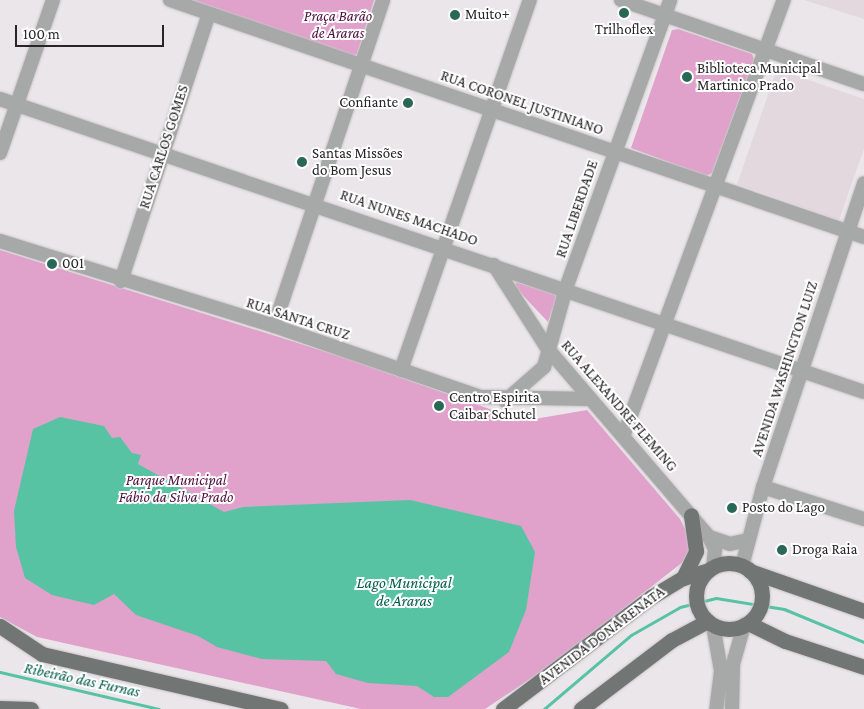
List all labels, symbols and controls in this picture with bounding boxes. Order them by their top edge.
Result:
place label: Muito+ [465,6,510,24]
park label: Praça Barão de Araras [304,7,372,42]
marker: Trilhoflex [618,7,630,19]
marker: Muito+ [449,9,461,21]
scale bar [18,15,166,47]
place label: Trilhoflex [595,21,653,39]
text: 100 m [23,26,60,42]
place label: Biblioteca Municipal Martinico Prado [697,59,821,94]
street label: RUA CORONEL JUSTINIANO [438,67,606,139]
marker: Biblioteca Municipal Martinico Prado [681,71,693,83]
street label: RUA CARLOS GOMES [136,83,192,211]
place label: Confiante [339,94,398,112]
marker: Confiante [402,97,414,109]
place label: Santas Missões do Bom Jesus [312,144,403,179]
marker: Santas Missões do Bom Jesus [296,156,308,168]
street label: RUA LIBERDADE [552,158,602,260]
street label: RUA NUNES MACHADO [338,186,480,250]
place label: 001 [62,255,84,273]
marker: 001 [46,258,58,270]
street label: AVENIDA WASHINGTON LUIZ [748,279,822,459]
street label: RUA SANTA CRUZ [244,294,352,344]
street label: RUA ALEXANDRE FLEMING [557,337,681,475]
place label: Centro Espirita Caibar Schutel [449,388,540,423]
marker: Centro Espirita Caibar Schutel [433,400,445,412]
park label: Parque Municipal Fábio da Silva Prado [119,471,233,506]
place label: Posto do Lago [742,499,825,517]
marker: Posto do Lago [726,502,738,514]
place label: Droga Raia [792,541,857,559]
marker: Droga Raia [776,544,788,556]
water label: Lago Municipal de Araras [356,573,452,611]
street label: AVENIDA DONA RENATA [536,583,668,689]
water label: Ribeirão das Furnas [22,658,142,702]

